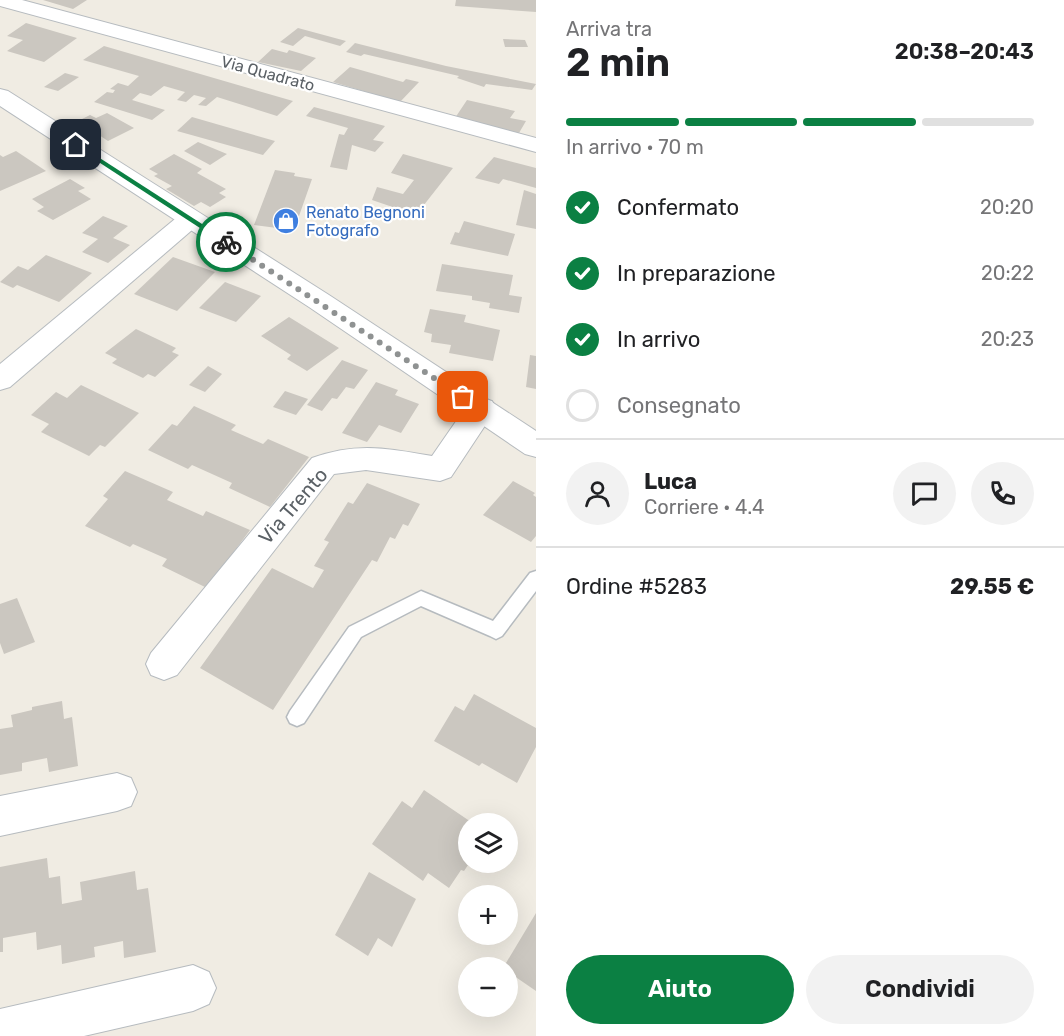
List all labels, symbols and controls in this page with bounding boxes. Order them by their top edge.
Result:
text: Arriva tra [566,17,652,41]
text: 20:38–20:43 [895,38,1034,65]
text: 2 min [566,40,670,86]
street label: Via Quadrato [219,52,317,95]
pin [50,119,101,170]
icon: home [59,128,92,161]
text: In arrivo · 70 m [566,135,704,159]
icon: check [566,191,599,224]
text: Confermato [617,194,739,221]
text: 20:20 [980,195,1034,219]
place label: Renato Begnoni Fotografo [306,203,425,240]
shop icon: Renato Begnoni Fotografo [271,206,301,236]
courier [196,212,256,272]
icon: bike [210,226,243,259]
icon: check [566,257,599,290]
text: In preparazione [617,260,776,287]
text: 20:22 [981,261,1034,285]
icon: check [566,323,599,356]
text: In arrivo [617,326,700,353]
text: 20:23 [981,327,1034,351]
pin [437,371,488,422]
icon: bag [446,380,479,413]
text: Consegnato [617,392,741,419]
button: person [566,462,629,525]
button: chat [893,462,956,525]
button: phone [971,462,1034,525]
street label: Via Trento [253,463,333,549]
text: Luca [644,468,697,495]
text: Corriere · 4.4 [644,495,764,519]
text: Ordine #5283 [566,573,707,600]
text: 29.55 € [950,573,1034,600]
map controls [458,813,518,1017]
button: layers [458,813,518,873]
button: + [458,885,518,945]
button: Aiuto [566,955,794,1024]
button: Condividi [806,955,1034,1024]
button: − [458,957,518,1017]

